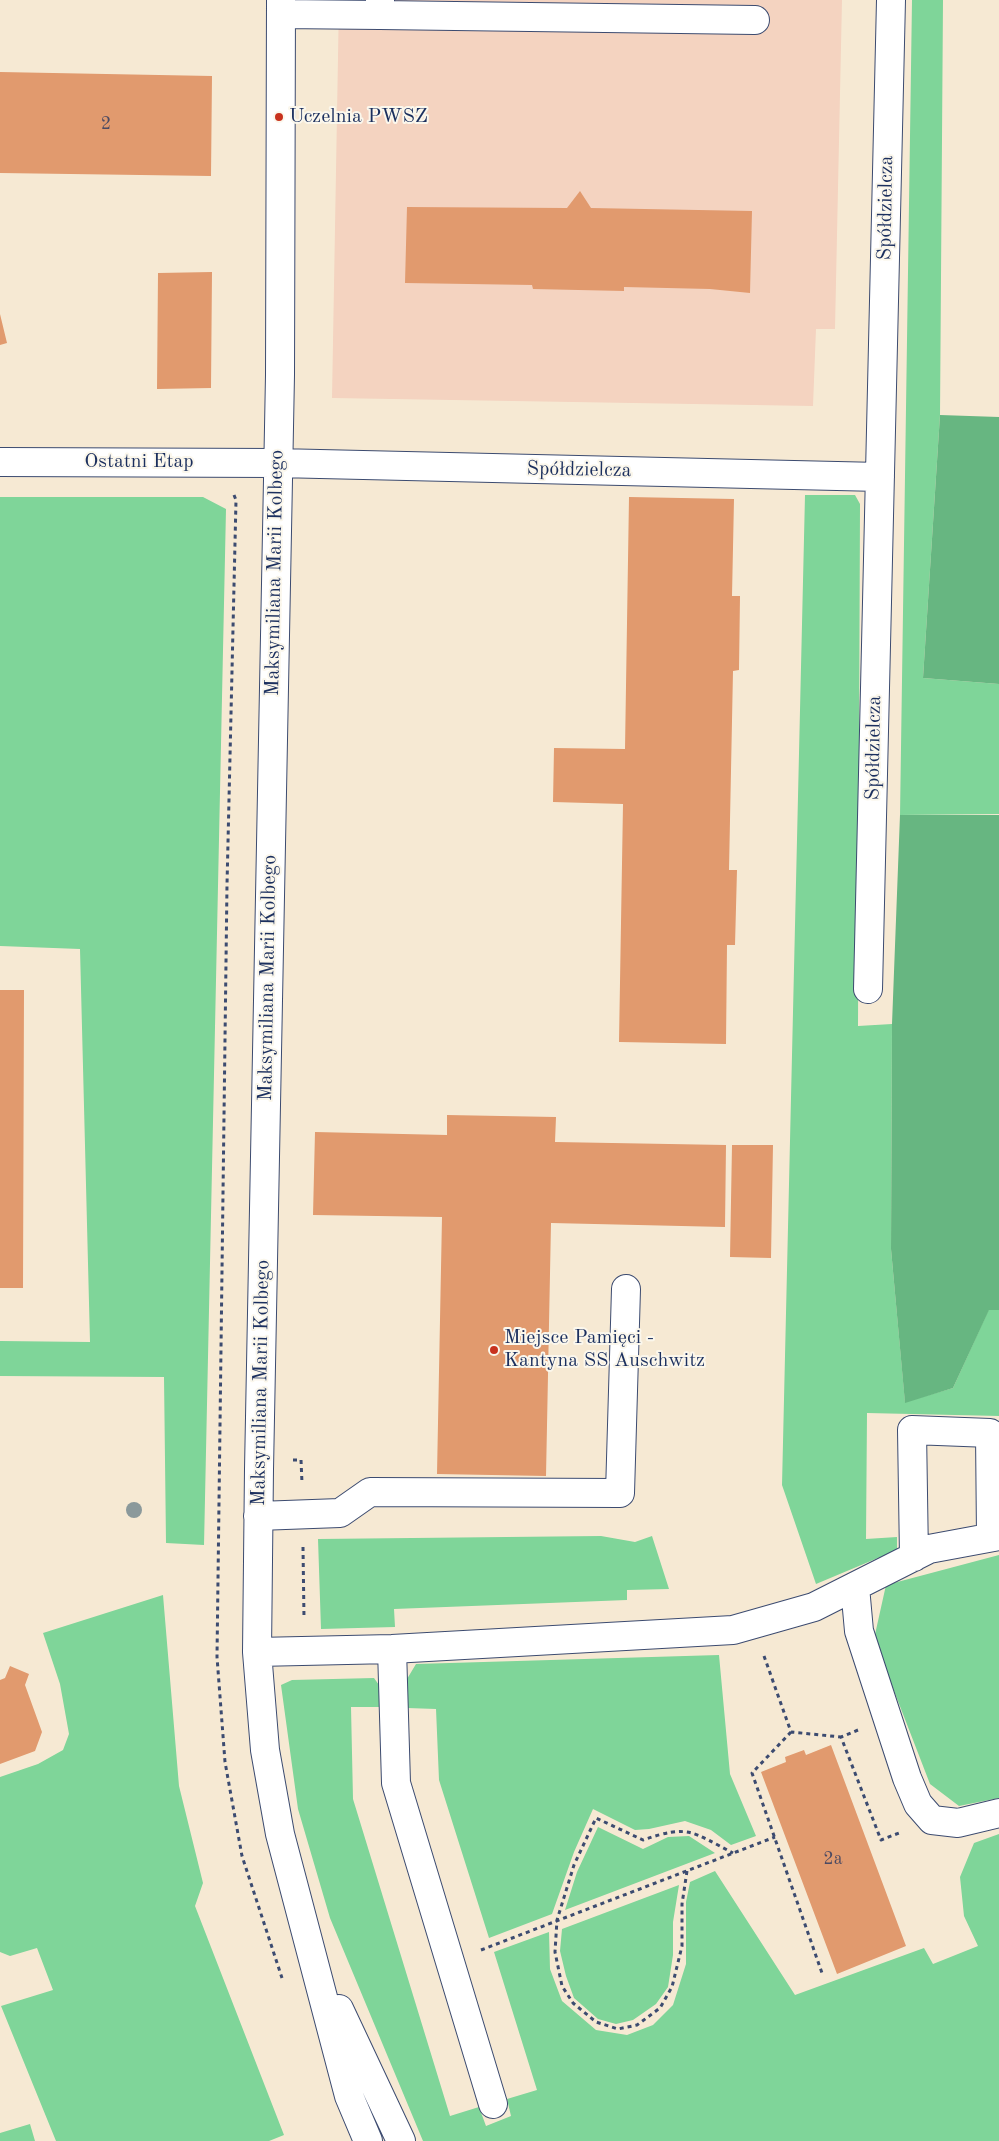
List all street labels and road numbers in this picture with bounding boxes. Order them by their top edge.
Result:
street label: Spółdzielcza [873,155,899,261]
street label: Ostatni Etap [84,450,194,474]
street label: Maksymiliana Marii Kolbego [261,450,289,696]
street label: Spółdzielcza [526,457,632,483]
street label: Spółdzielcza [861,695,887,801]
street label: Maksymiliana Marii Kolbego [254,855,282,1101]
street label: Maksymiliana Marii Kolbego [247,1260,275,1506]

